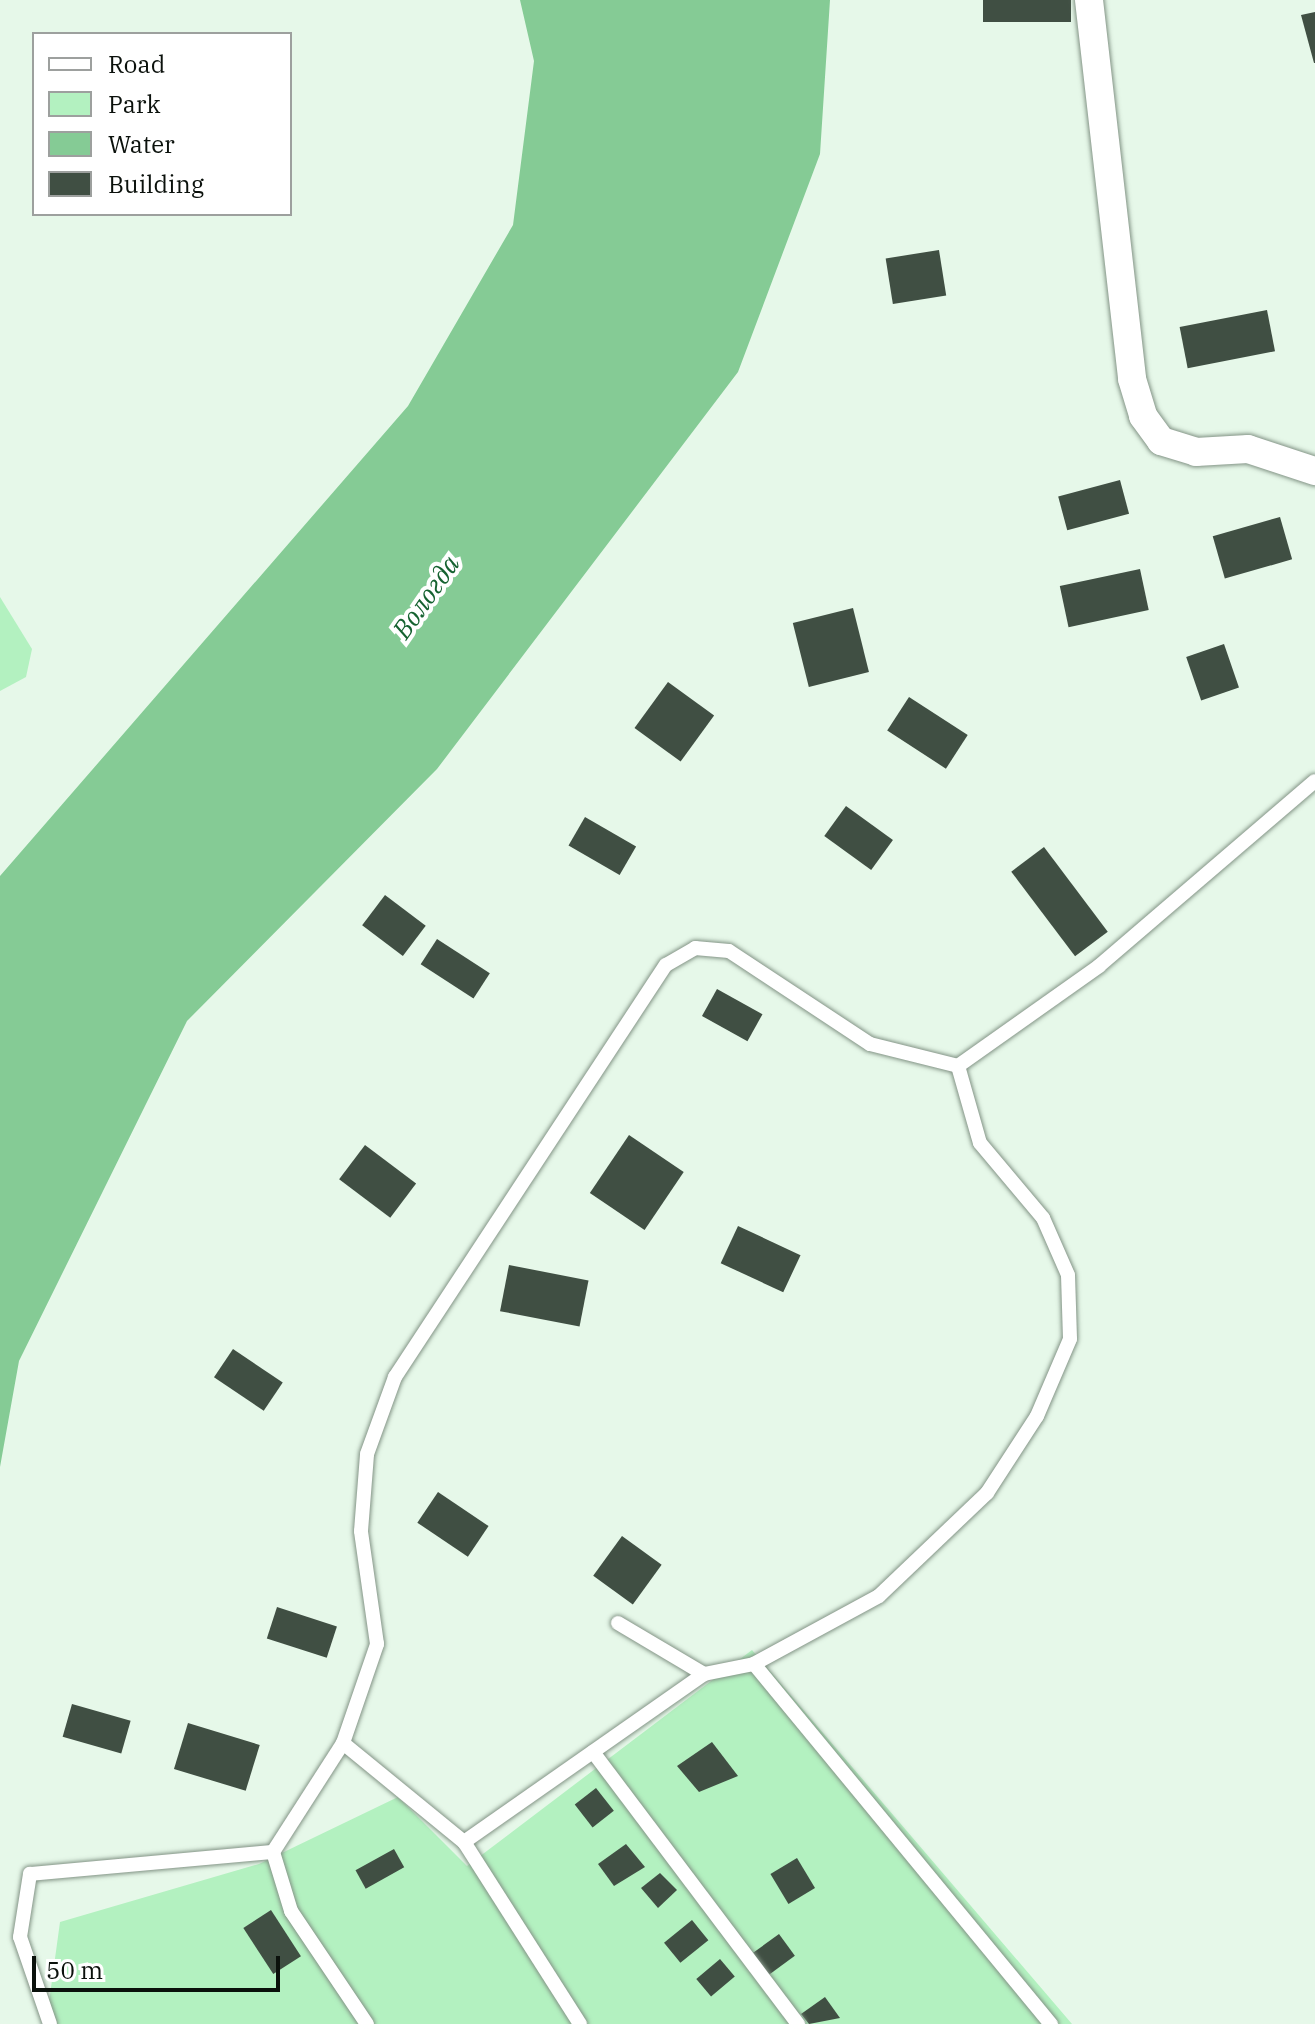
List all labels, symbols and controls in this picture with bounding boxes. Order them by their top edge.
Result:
legend [32,32,292,216]
text: Road [108,48,165,80]
text: Park [108,88,160,120]
text: Water [108,128,175,160]
text: Building [108,168,204,200]
water label: Вологда [386,549,466,645]
scale bar [36,1940,284,1990]
text: 50 m [46,1954,103,1986]

